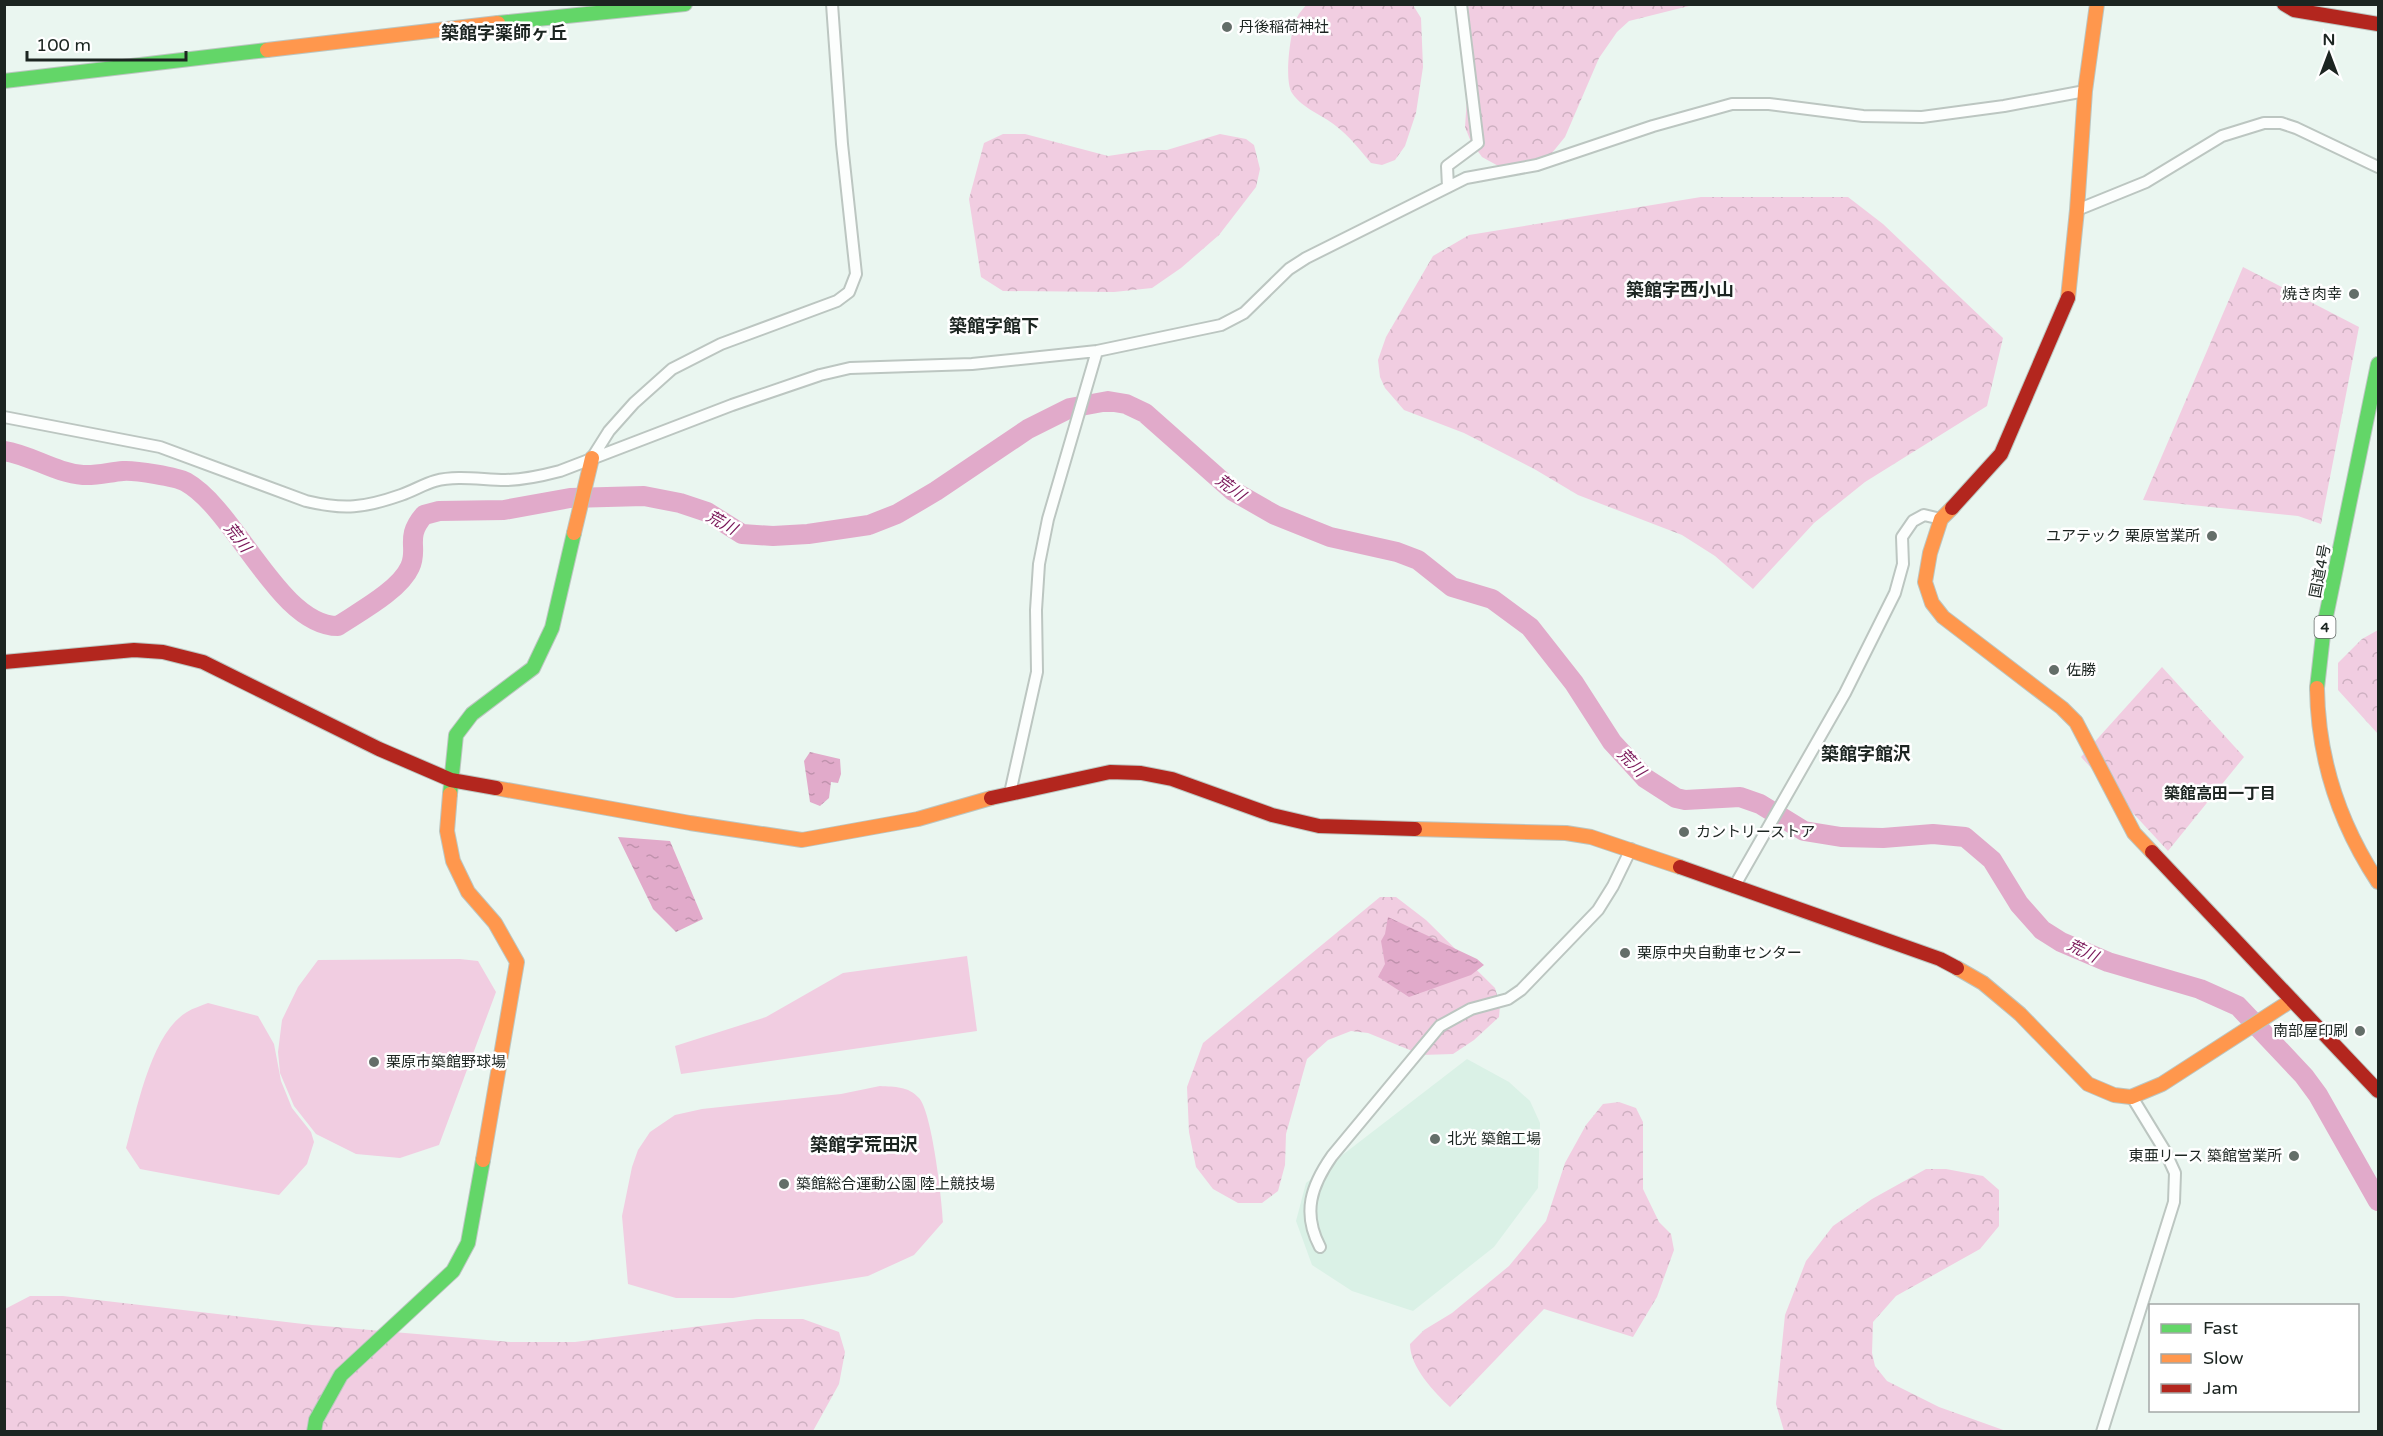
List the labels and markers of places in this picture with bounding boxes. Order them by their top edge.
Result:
place label: 丹後稲荷神社 [1239,18,1329,36]
marker: 丹後稲荷神社 [1220,20,1234,34]
place label: 焼き肉幸 [2282,285,2342,303]
marker: 焼き肉幸 [2347,287,2361,301]
place label: ユアテック 栗原営業所 [2046,527,2200,545]
marker: ユアテック 栗原営業所 [2205,529,2219,543]
place label: 佐勝 [2066,661,2096,679]
marker: 佐勝 [2047,663,2061,677]
place label: カントリーストア [1696,823,1815,841]
marker: カントリーストア [1677,825,1691,839]
place label: 栗原中央自動車センター [1637,944,1802,962]
marker: 栗原中央自動車センター [1618,946,1632,960]
place label: 南部屋印刷 [2273,1022,2348,1040]
marker: 南部屋印刷 [2353,1024,2367,1038]
place label: 栗原市築館野球場 [386,1053,506,1071]
marker: 栗原市築館野球場 [367,1055,381,1069]
place label: 北光 築館工場 [1447,1130,1541,1148]
marker: 北光 築館工場 [1428,1132,1442,1146]
place label: 東亜リース 築館営業所 [2129,1147,2282,1165]
marker: 東亜リース 築館営業所 [2287,1149,2301,1163]
place label: 築館総合運動公園 陸上競技場 [796,1175,995,1193]
marker: 築館総合運動公園 陸上競技場 [777,1177,791,1191]

